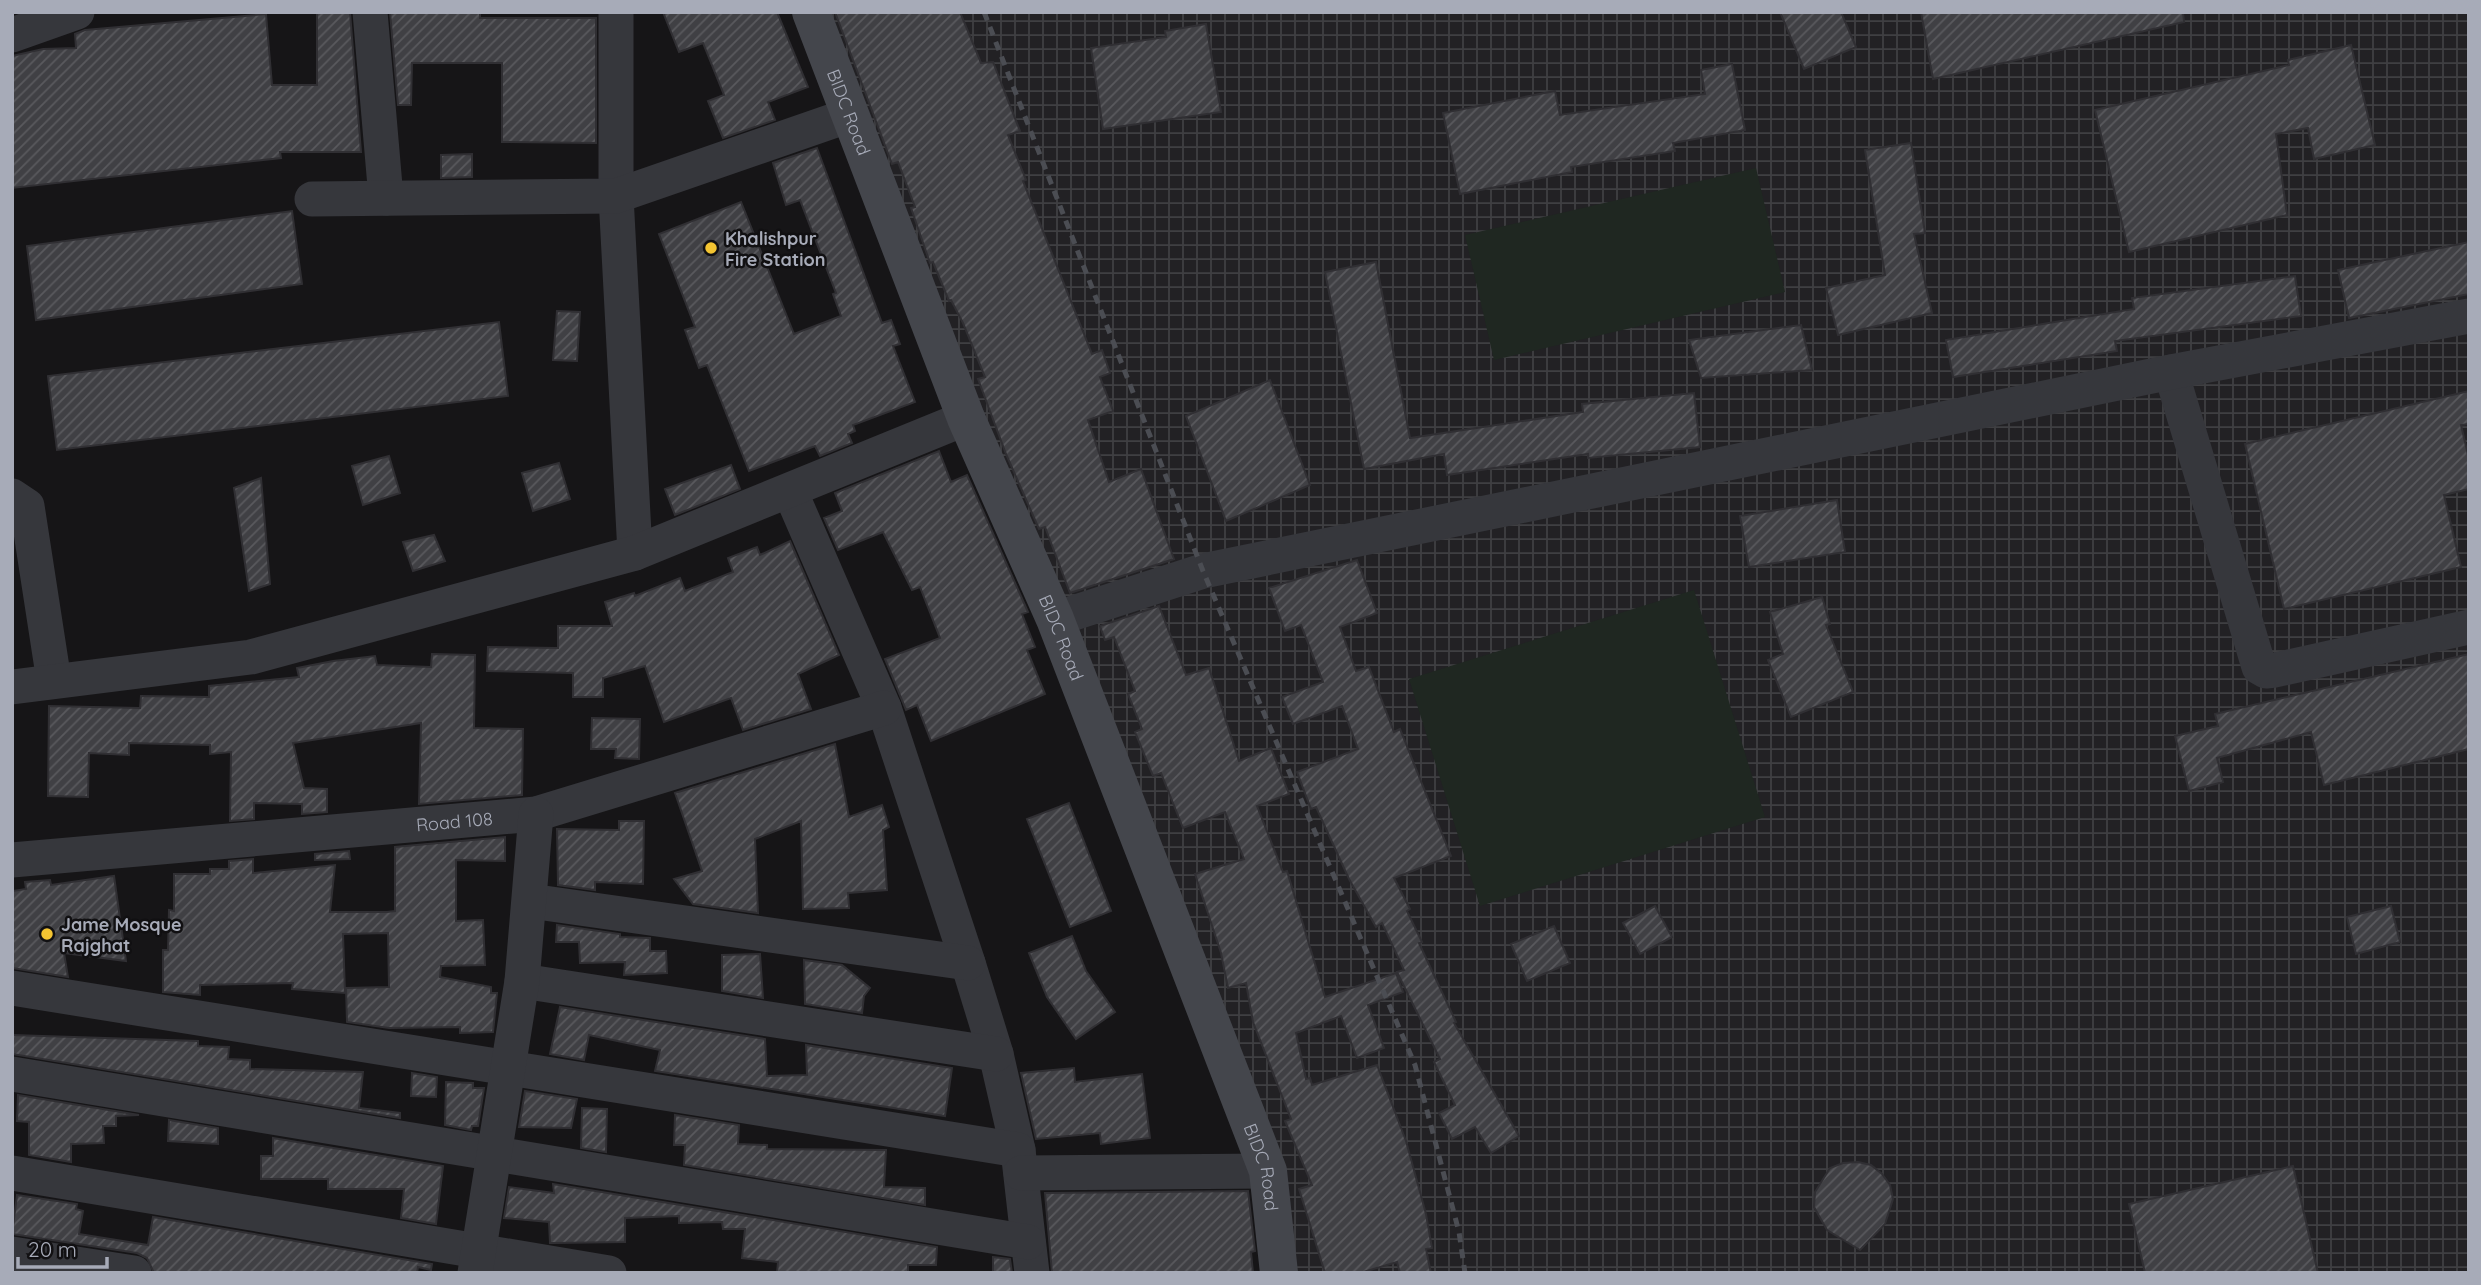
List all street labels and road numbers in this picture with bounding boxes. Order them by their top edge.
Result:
street label: BIDC Road [822,66,876,158]
street label: BIDC Road [1034,591,1089,684]
street label: Road 108 [415,806,494,836]
street label: BIDC Road [1239,1120,1284,1212]

